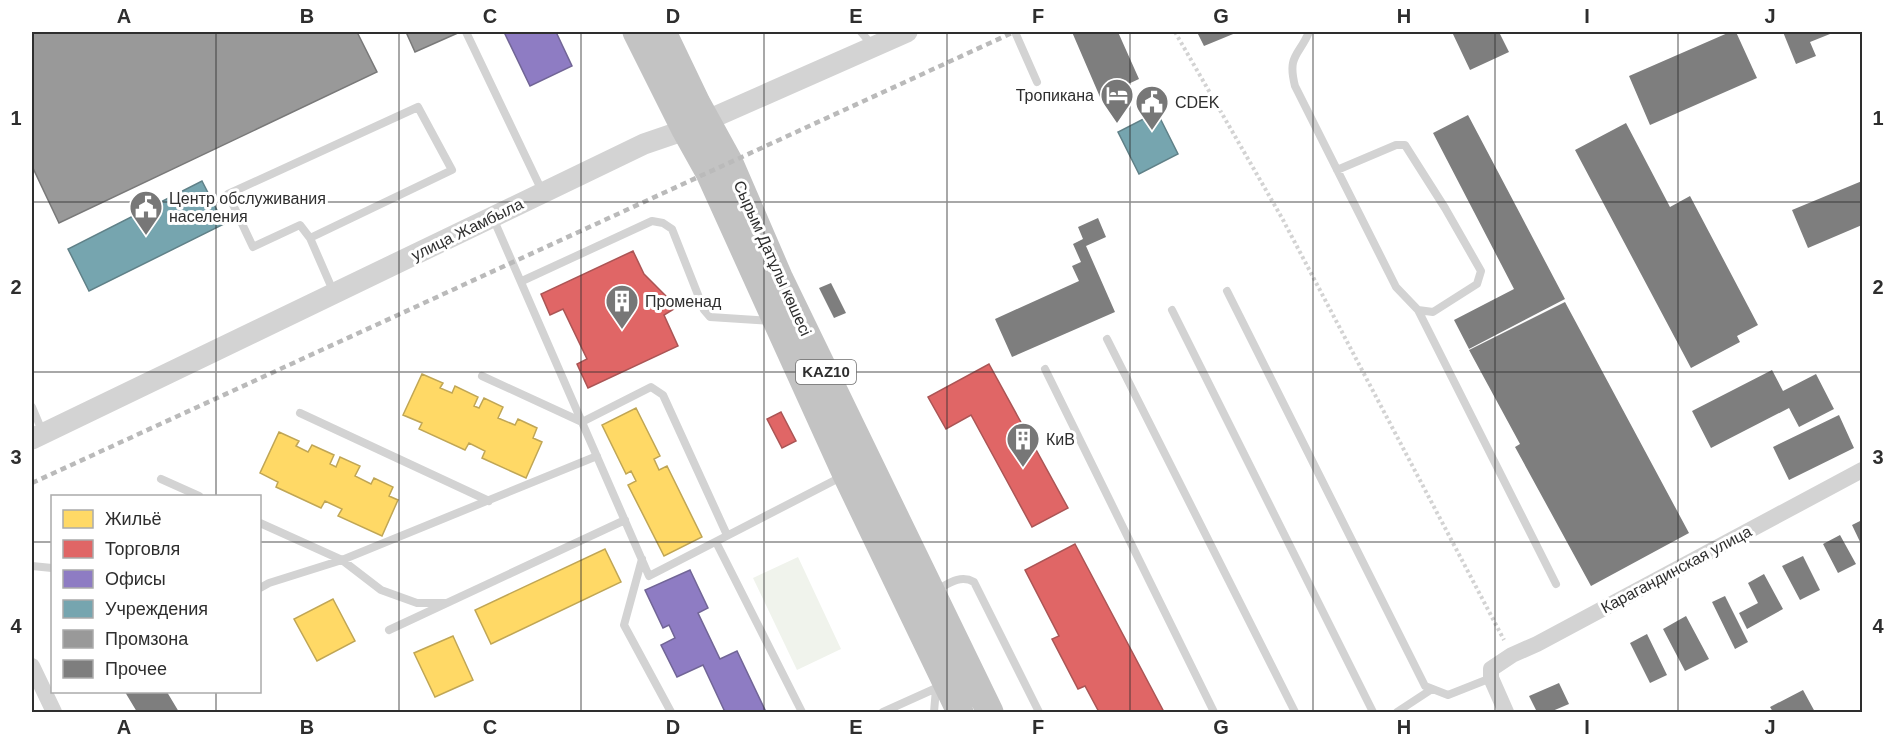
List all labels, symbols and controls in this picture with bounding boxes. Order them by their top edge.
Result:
text: A [117,5,131,27]
text: B [300,5,314,27]
text: C [483,5,497,27]
text: D [666,5,680,27]
text: E [849,5,863,27]
text: F [1032,5,1044,27]
text: G [1213,5,1229,27]
text: H [1397,5,1411,27]
text: I [1584,5,1590,27]
text: J [1764,5,1776,27]
hotel icon: Тропикана [1099,77,1135,124]
public building icon: CDEK [1134,84,1170,131]
place label: Тропикана [1016,87,1094,104]
place label: CDEK [1175,94,1220,111]
text: 1 [10,107,22,129]
text: 1 [1872,107,1884,129]
street label: Сырым Датұлы көшесі [731,178,814,338]
public building icon: Центр обслуживания наcеления [128,189,164,236]
place label: Центр обслуживания наcеления [169,190,326,225]
street label: улица Жамбыла [409,195,526,264]
text: 2 [10,276,22,298]
text: 2 [1872,276,1884,298]
building icon: Променад [604,283,640,330]
place label: Променад [645,293,722,310]
road number: KAZ10 [796,360,856,384]
building icon: КиВ [1005,421,1041,468]
place label: КиВ [1046,431,1075,448]
text: 3 [10,446,22,468]
text: 3 [1872,446,1884,468]
legend [51,495,261,693]
text: Жильё [105,509,162,529]
street label: Карагандинская улица [1598,523,1754,616]
text: Торговля [105,539,180,559]
text: Офисы [105,569,166,589]
text: Учреждения [105,599,208,619]
text: 4 [10,615,22,637]
text: 4 [1872,615,1884,637]
text: Промзона [105,629,189,649]
text: Прочее [105,659,167,679]
text: A [117,716,131,738]
text: B [300,716,314,738]
text: C [483,716,497,738]
text: D [666,716,680,738]
text: E [849,716,863,738]
text: F [1032,716,1044,738]
text: G [1213,716,1229,738]
text: H [1397,716,1411,738]
text: I [1584,716,1590,738]
text: J [1764,716,1776,738]

